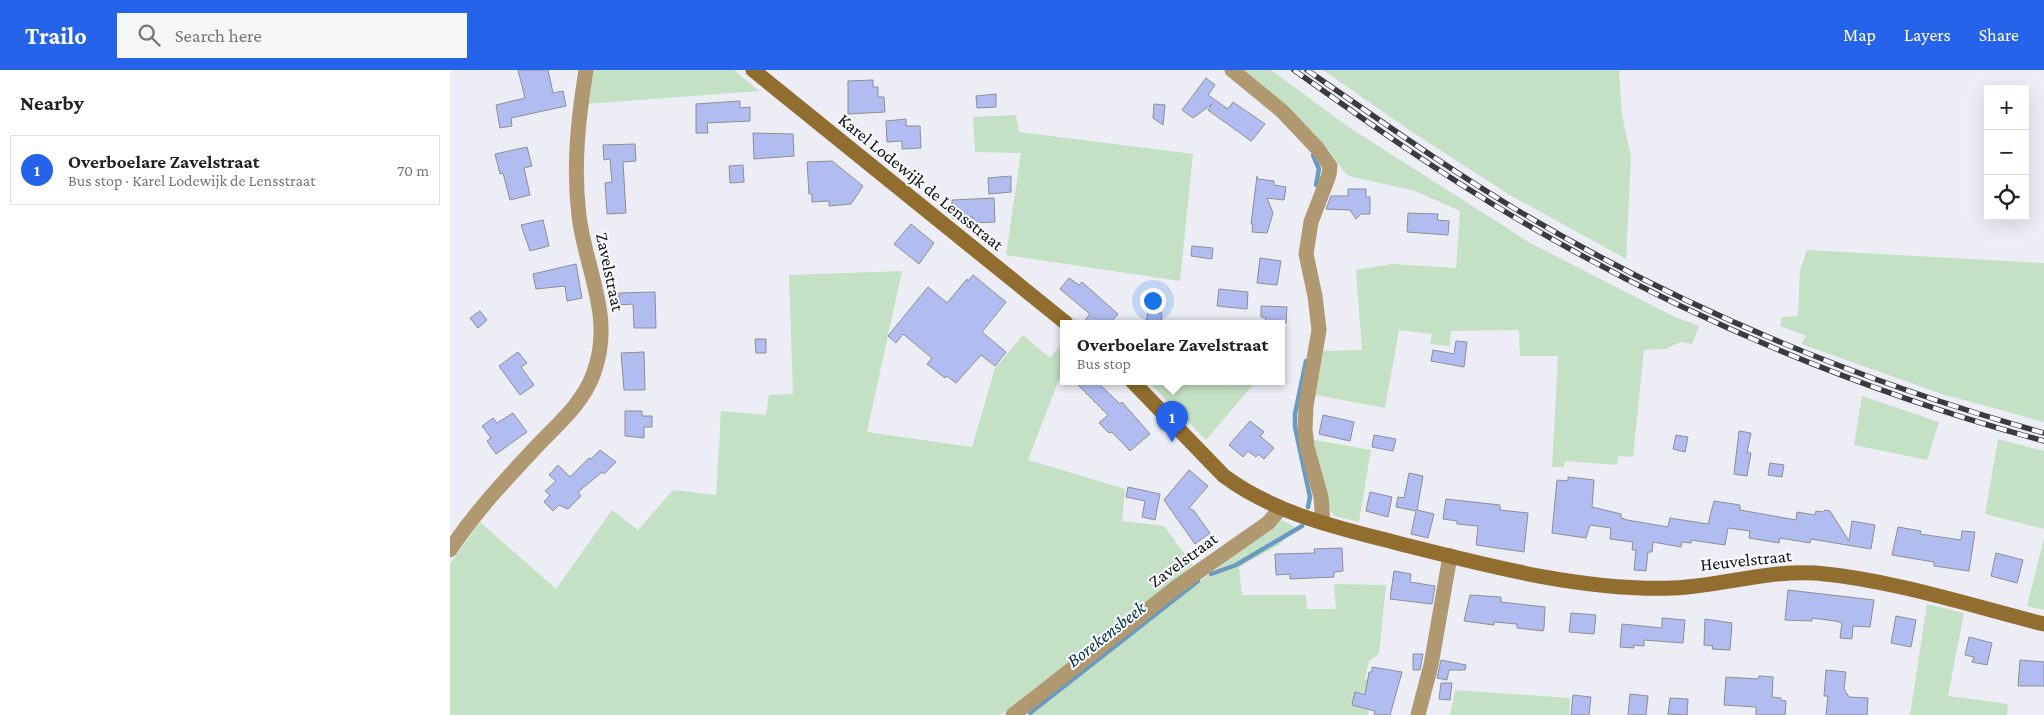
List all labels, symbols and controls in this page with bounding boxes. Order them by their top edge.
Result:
search box [117,13,467,58]
icon: search [135,21,163,49]
text: Trailo [25,22,87,49]
text: Search here [175,25,262,46]
text: Map [1843,25,1876,45]
text: Layers [1904,25,1951,45]
text: Share [1979,25,2019,45]
map controls [1984,85,2029,220]
button: + [1984,85,2029,130]
text: Nearby [20,91,84,115]
street label: Karel Lodewijk de Lensstraat [834,109,1008,256]
button: − [1984,130,2029,175]
text: Overboelare Zavelstraat [68,151,260,172]
text: 1 [34,162,40,179]
text: 70 m [397,162,429,179]
text: Bus stop · Karel Lodewijk de Lensstraat [68,172,316,189]
button: locate [1984,175,2029,220]
street label: Zavelstraat [592,231,628,314]
your location [1140,288,1166,314]
popup [1060,320,1285,385]
text: Overboelare Zavelstraat [1077,334,1268,355]
text: Bus stop [1077,355,1131,372]
pin: 1 [1156,401,1188,442]
street label: Zavelstraat [1145,528,1222,592]
street label: Heuvelstraat [1699,545,1794,575]
water label: Borekensbeek [1063,596,1150,671]

